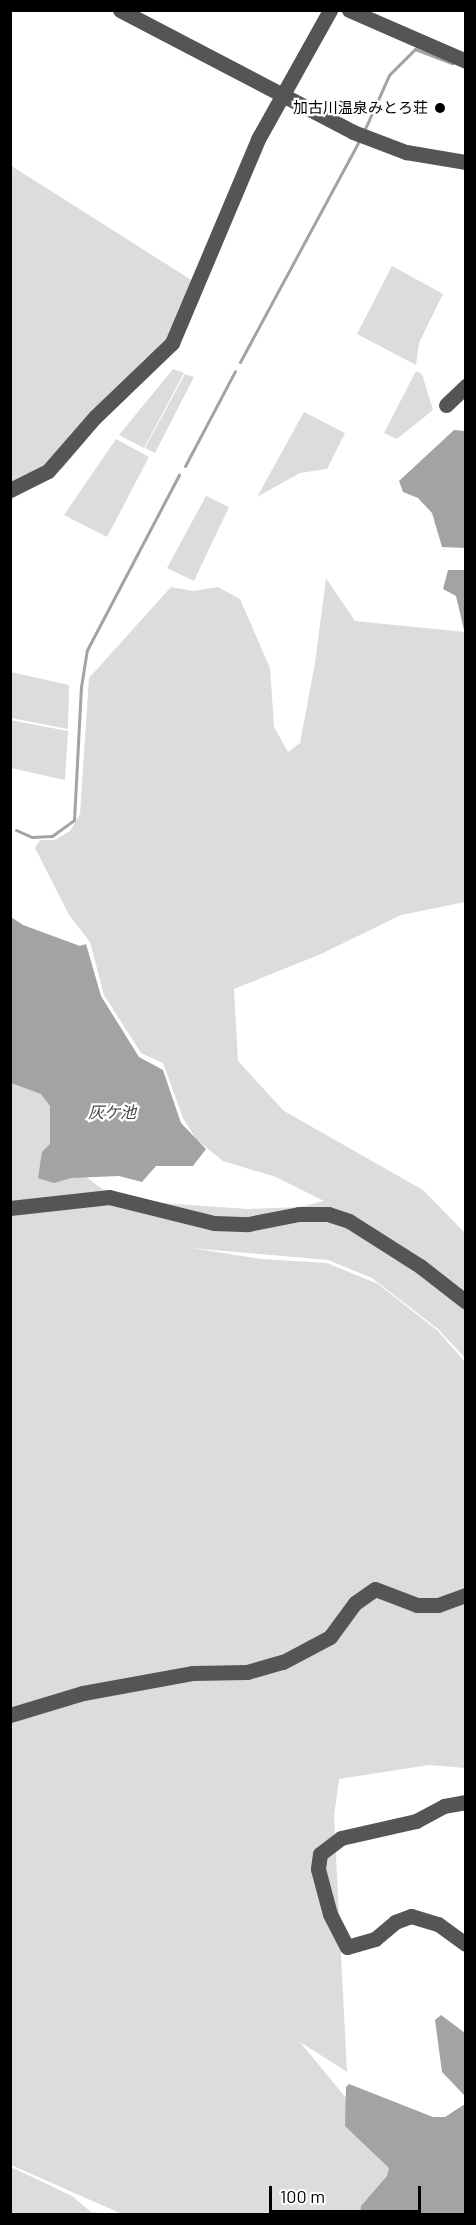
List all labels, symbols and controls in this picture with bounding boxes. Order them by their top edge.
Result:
place label: 加古川温泉みとろ荘 [293,99,428,117]
marker: 加古川温泉みとろ荘 [433,101,447,115]
water label: 灰ケ池 [88,1102,136,1122]
scale bar [272,2174,424,2212]
text: 100 m [280,2185,325,2207]

